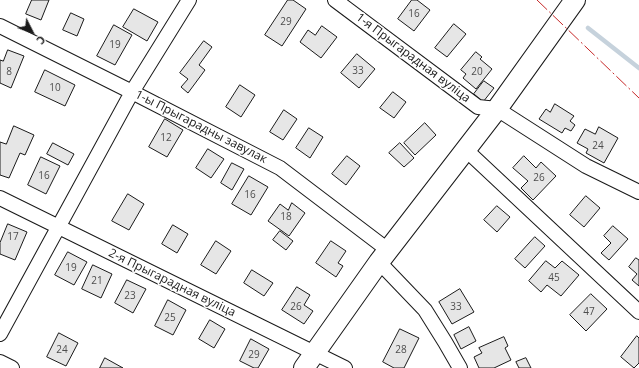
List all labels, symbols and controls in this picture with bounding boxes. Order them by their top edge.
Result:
house number: 16 [408,8,420,20]
street label: 1-я Прыгарадная вуліца [353,10,473,106]
north arrow [12,12,52,52]
house number: 29 [280,16,292,28]
text: С [33,33,49,48]
house number: 19 [109,39,121,51]
house number: 33 [352,65,364,77]
house number: 8 [6,66,12,78]
house number: 20 [471,66,483,78]
house number: 10 [49,82,61,94]
street label: 1-ы Прыгарадны завулак [133,87,269,167]
house number: 12 [160,132,172,144]
house number: 24 [592,140,604,152]
house number: 16 [38,170,50,182]
house number: 26 [533,172,545,184]
house number: 16 [244,189,256,201]
house number: 18 [280,211,292,223]
house number: 17 [7,231,19,243]
street label: 2-я Прыгарадная вуліца [106,246,238,320]
house number: 19 [65,262,77,274]
house number: 45 [548,272,560,284]
house number: 21 [91,275,103,287]
house number: 23 [124,290,136,302]
house number: 26 [290,301,302,313]
house number: 33 [450,301,462,313]
house number: 47 [583,306,595,318]
house number: 25 [164,312,176,324]
house number: 24 [56,344,68,356]
house number: 28 [395,344,407,356]
house number: 29 [248,349,260,361]

